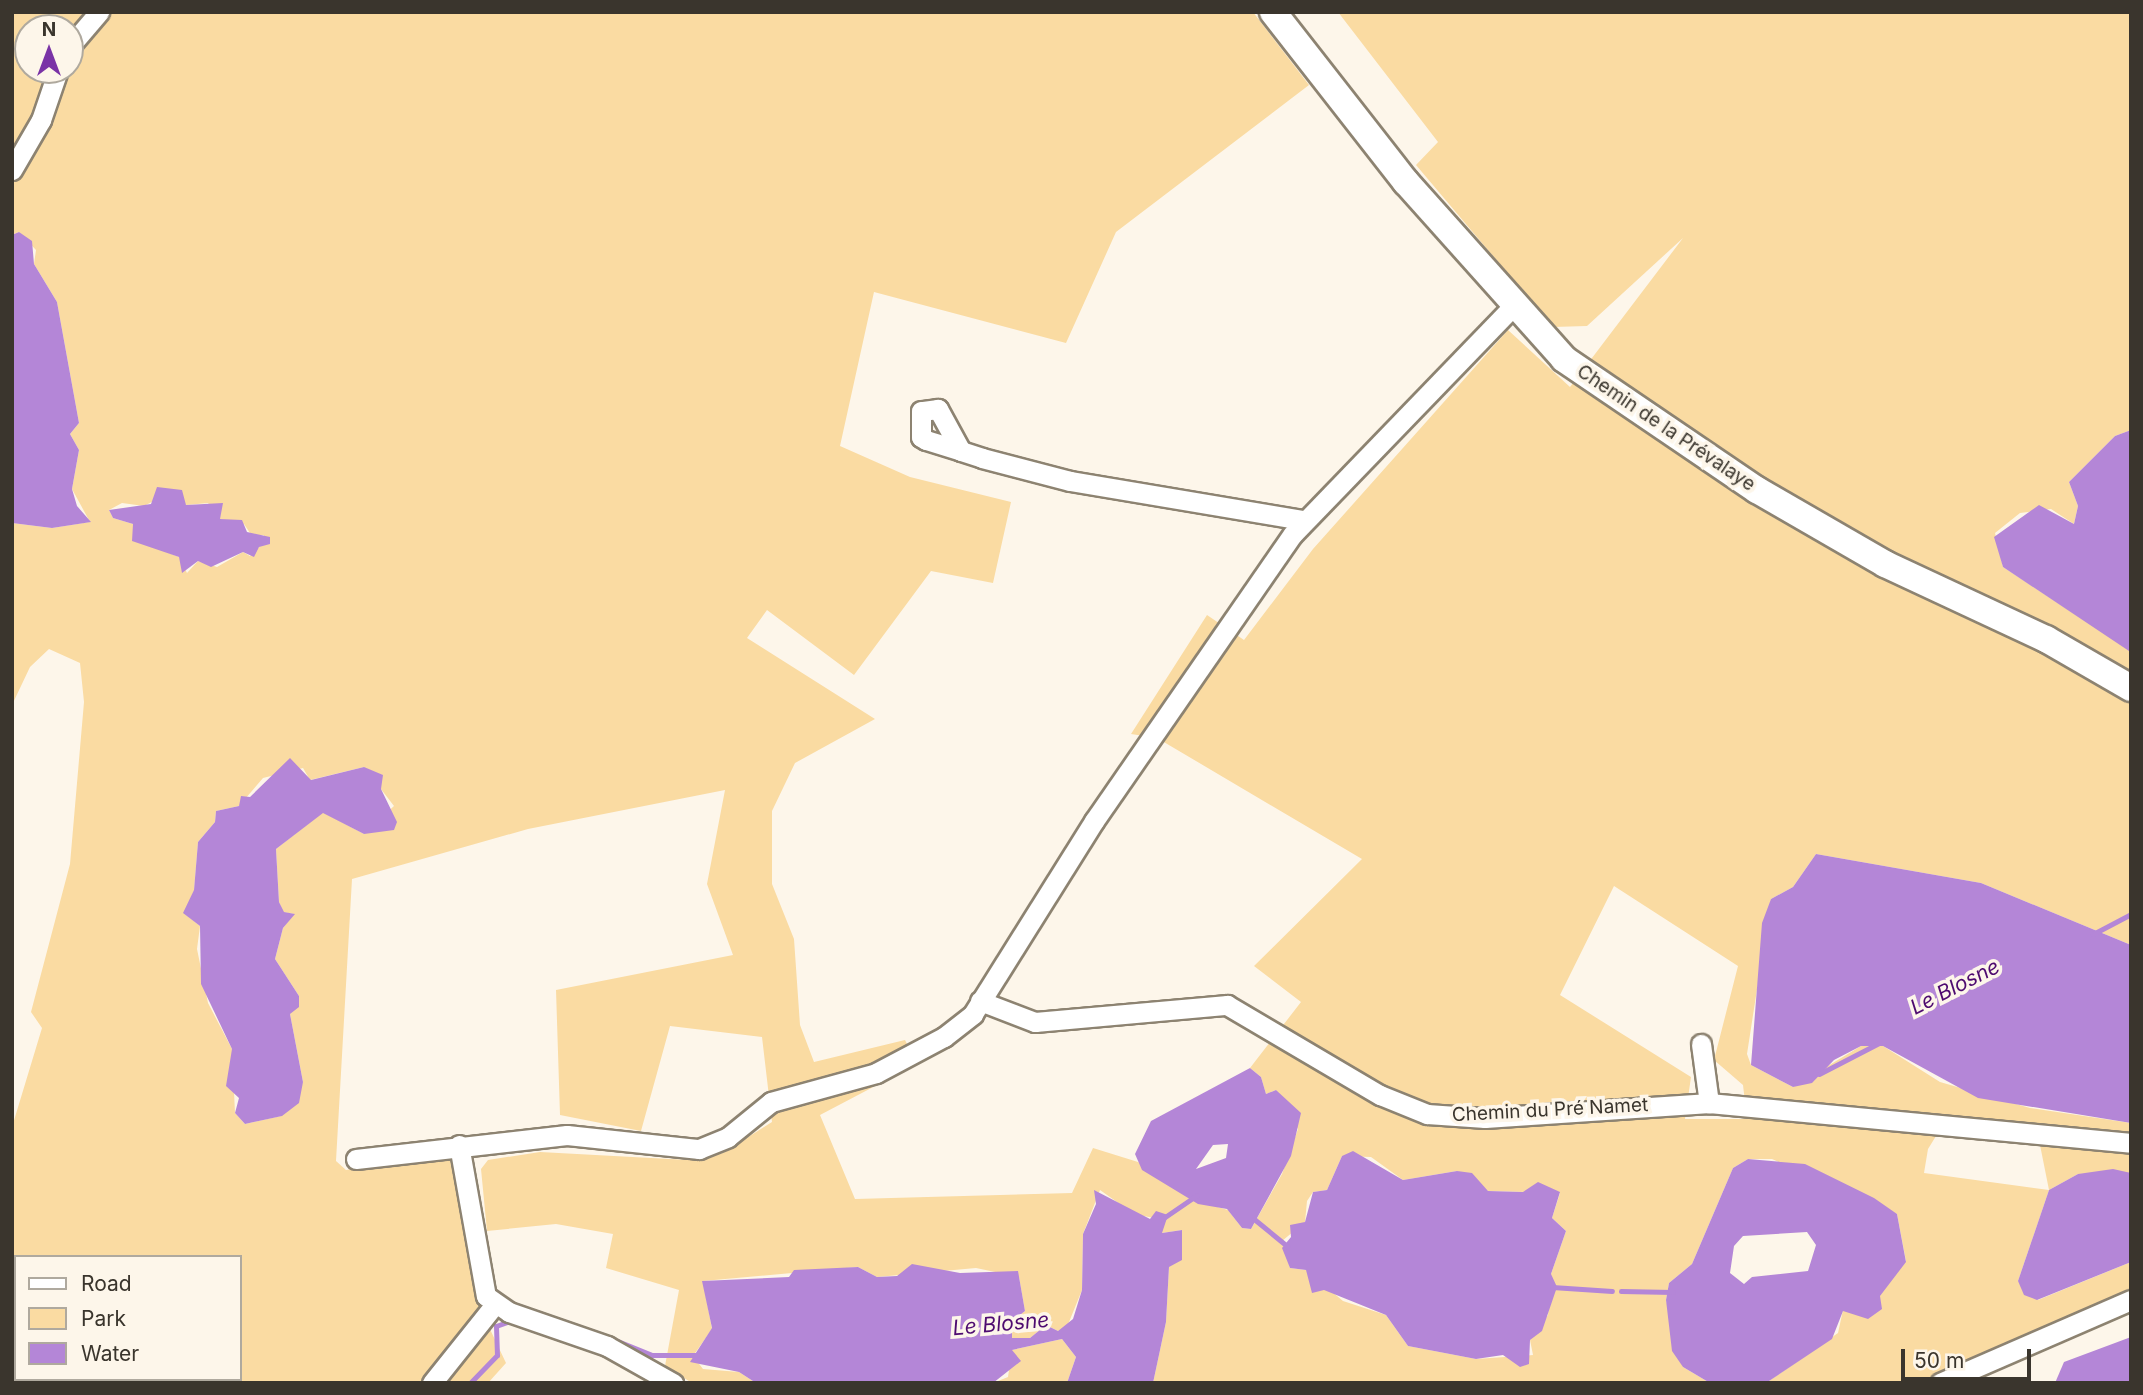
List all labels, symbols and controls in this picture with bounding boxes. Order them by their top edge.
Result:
north arrow [14,14,84,84]
text: N [42,18,56,41]
street label: Chemin de la Prévalaye [1573,360,1759,496]
water label: Le Blosne [1906,954,2004,1020]
street label: Chemin du Pré Namet [1451,1093,1649,1127]
legend [14,1255,242,1381]
text: Road [81,1271,132,1296]
text: Park [81,1306,126,1331]
water label: Le Blosne [952,1307,1050,1341]
scale bar [1905,1336,2035,1380]
text: Water [81,1341,139,1366]
text: 50 m [1914,1348,1964,1373]

